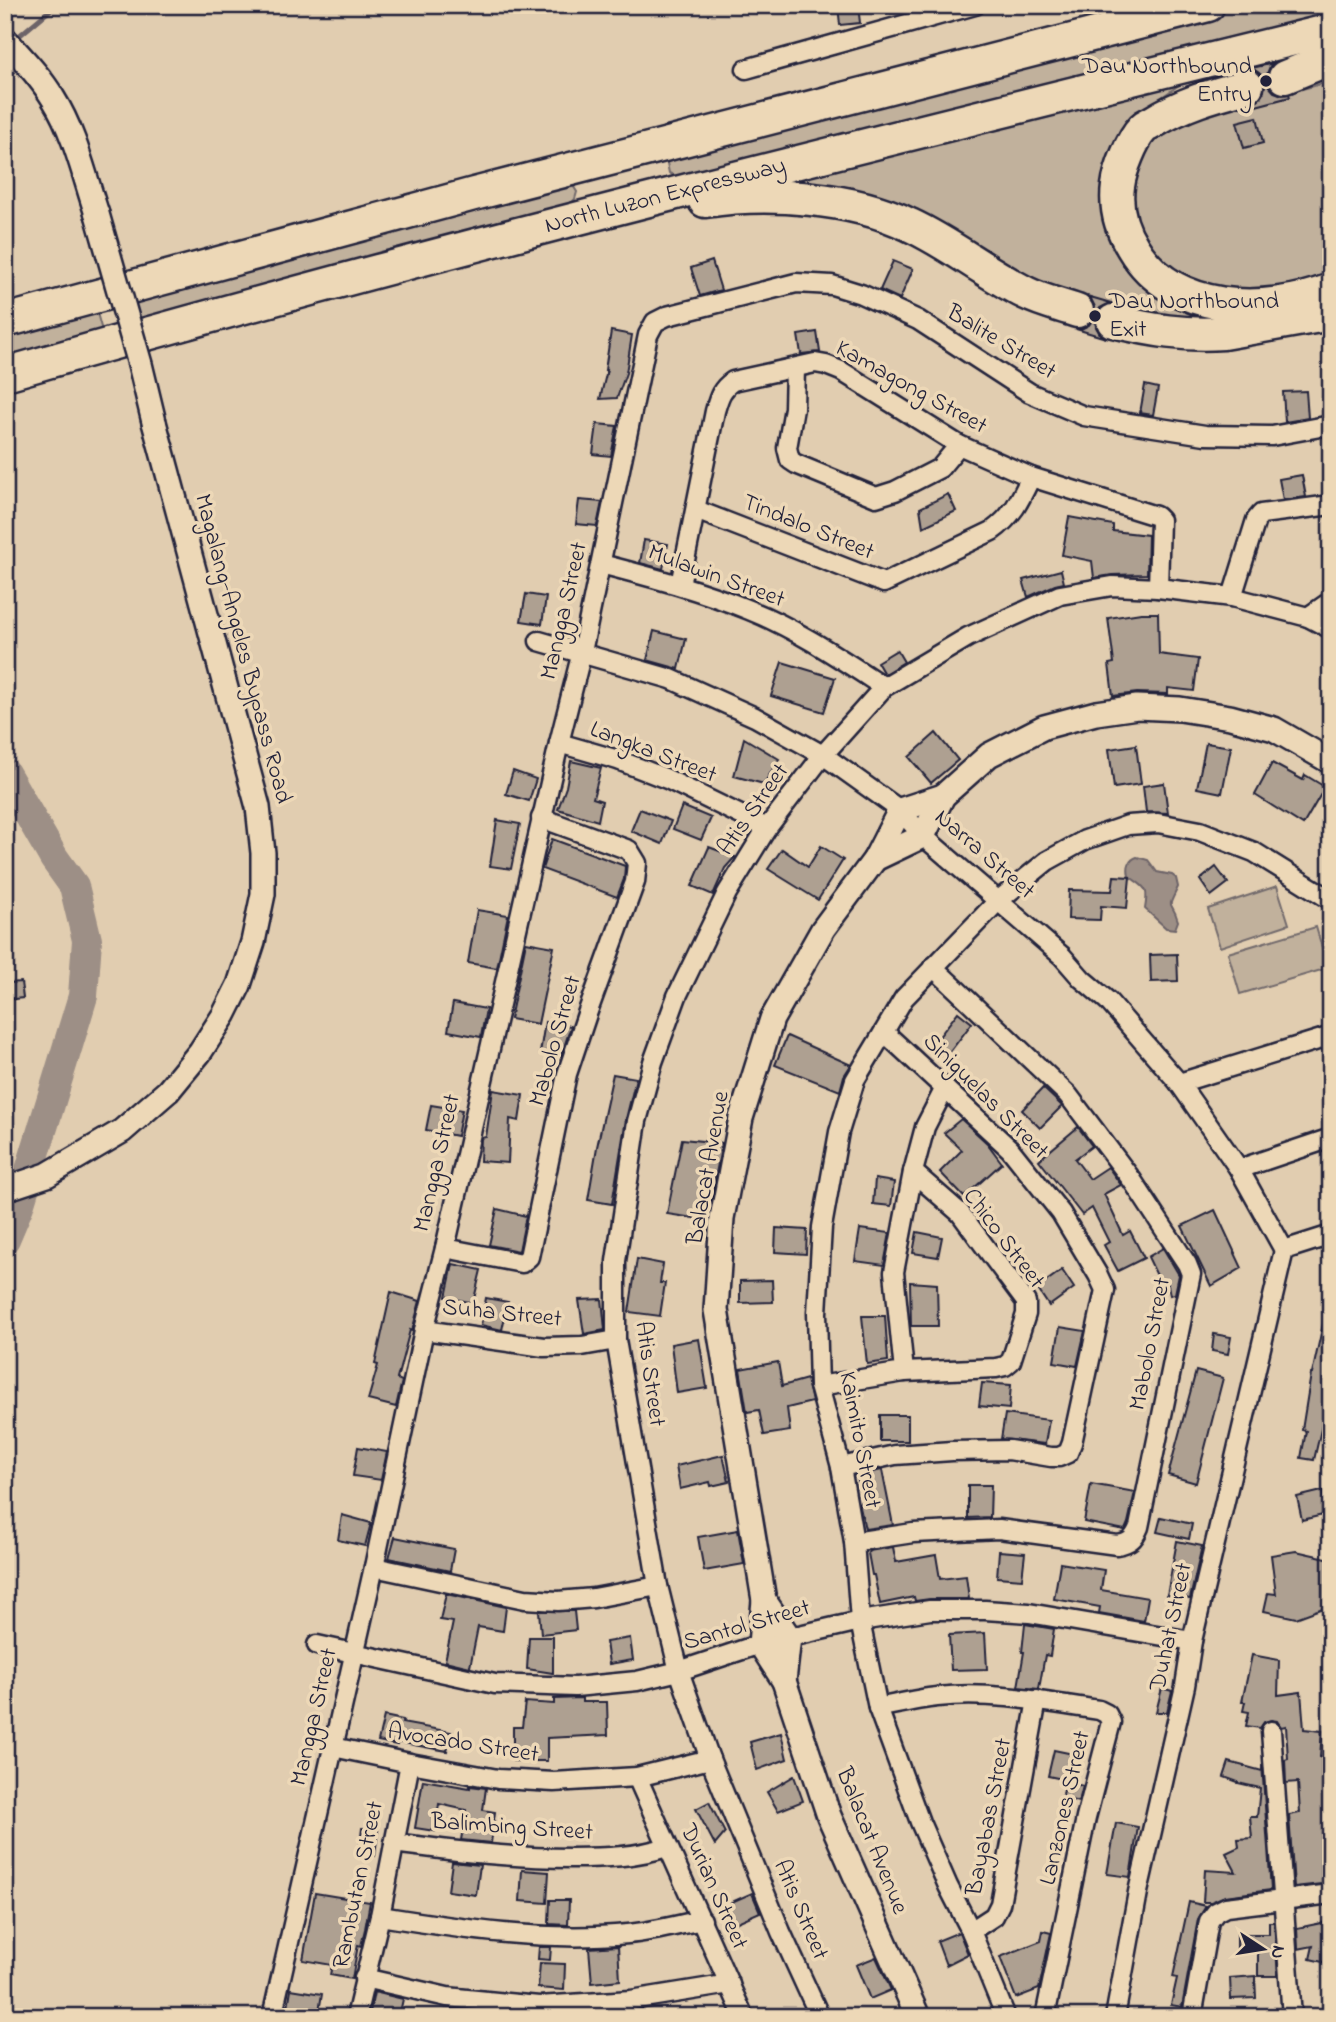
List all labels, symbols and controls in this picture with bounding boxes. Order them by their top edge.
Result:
place label: Dau Northbound Entry [1081,50,1253,114]
marker: Dau Northbound Entry [1258,73,1274,89]
street label: North Luzon Expressway [541,148,790,244]
place label: Dau Northbound Exit [1108,285,1279,348]
street label: Balite Street [939,296,1063,390]
marker: Dau Northbound Exit [1087,308,1103,324]
street label: Kamagong Street [829,332,993,444]
street label: Tindalo Street [737,486,879,570]
street label: Magalang-Angeles Bypass Road [183,490,300,808]
street label: Mulawin Street [643,536,789,618]
street label: Mangga Street [532,539,598,683]
street label: Langka Street [584,713,722,793]
street label: Atis Street [709,757,799,863]
street label: Narra Street [926,801,1042,909]
street label: Mabolo Street [521,971,591,1111]
street label: Siniguelas Street [914,1026,1056,1168]
street label: Balacat Avenue [678,1088,740,1249]
street label: Mangga Street [405,1091,471,1235]
street label: Chico Street [953,1181,1053,1297]
street label: Mabolo Street [1121,1274,1181,1414]
street label: Suha Street [441,1290,563,1338]
street label: Atis Street [624,1319,674,1429]
street label: Kaimito Street [829,1368,889,1512]
street label: Duhat Street [1141,1560,1203,1695]
street label: Santol Street [679,1591,815,1661]
street label: Mangga Street [282,1645,348,1789]
street label: Avocado Street [385,1715,541,1773]
street label: Lanzones Street [1031,1727,1101,1889]
street label: Bayabas Street [957,1735,1023,1900]
street label: Balacat Avenue [825,1761,916,1920]
street label: Rambutan Street [324,1798,394,1972]
street label: Balimbing Street [429,1805,594,1851]
street label: Durian Street [669,1818,756,1955]
street label: Atis Street [763,1854,837,1966]
north arrow [1228,1913,1298,1983]
text: N [1263,1943,1292,1961]

